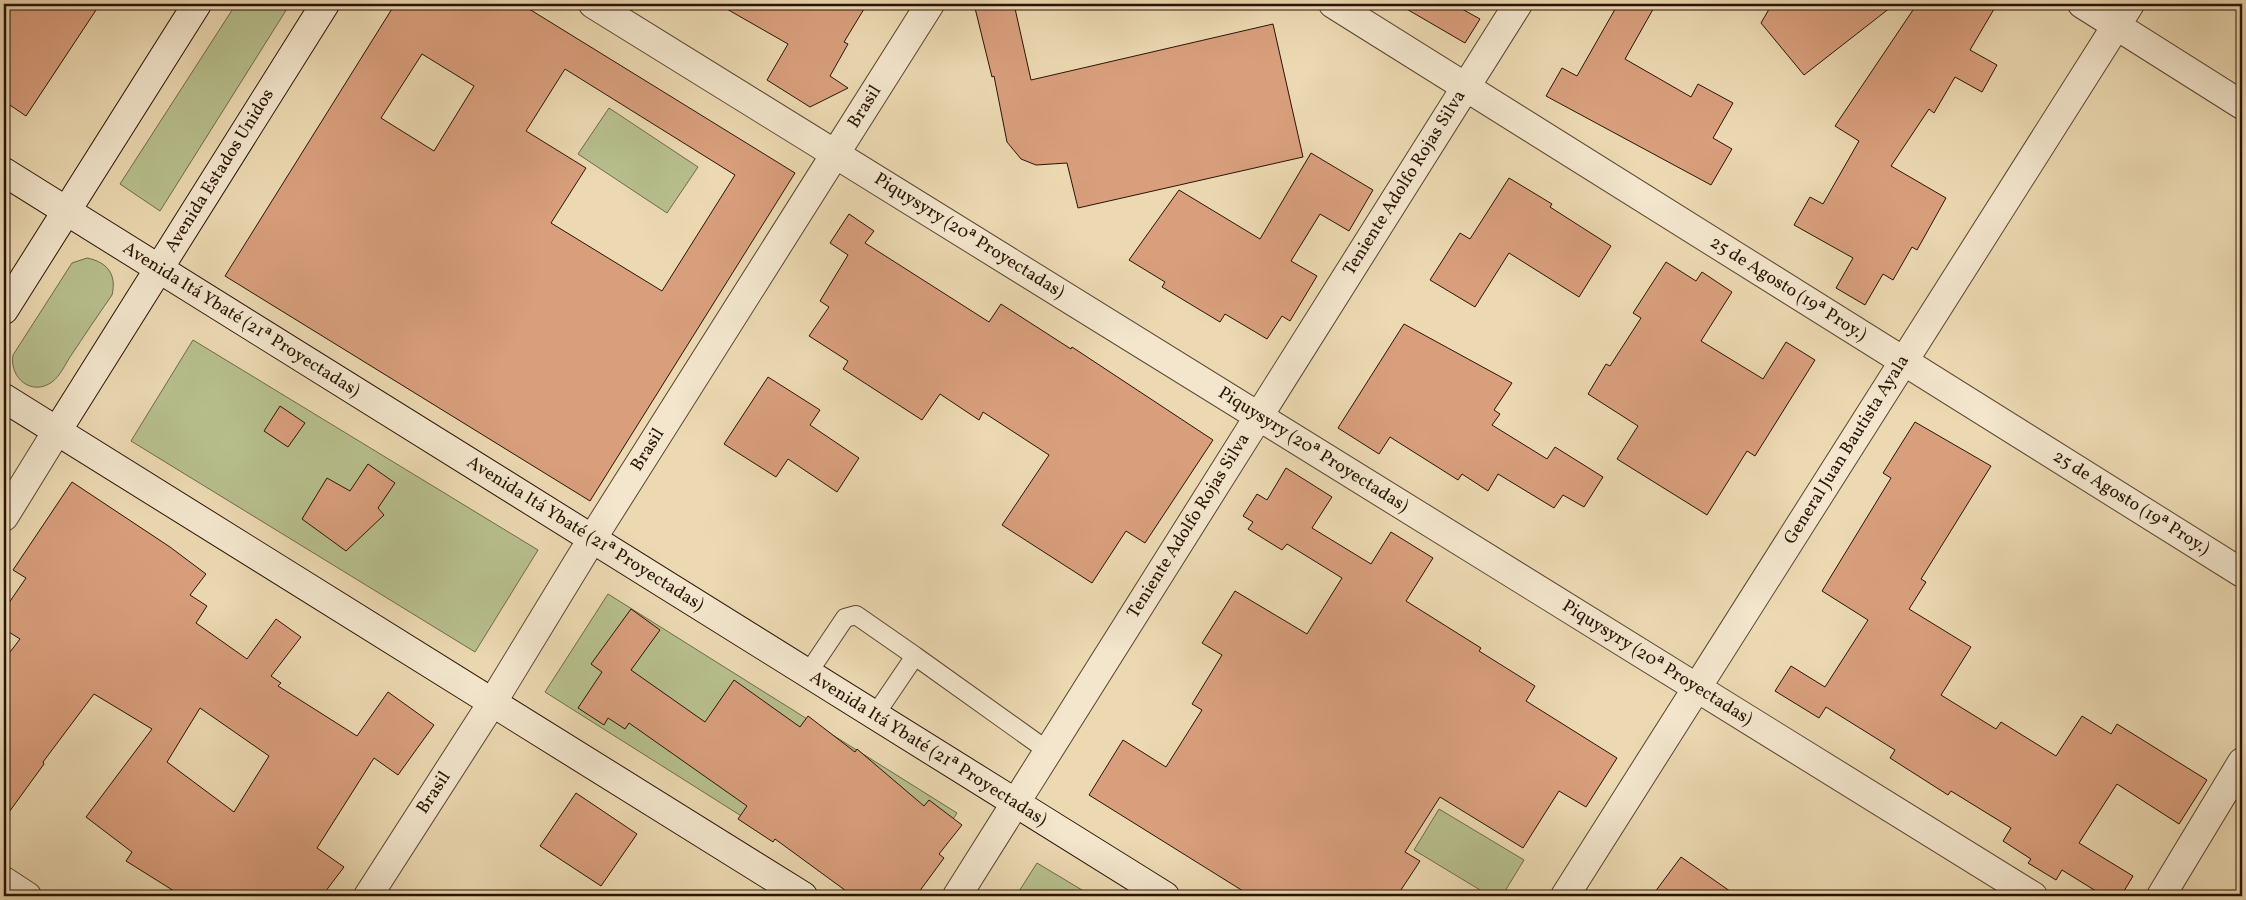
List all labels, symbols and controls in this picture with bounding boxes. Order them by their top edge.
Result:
street label: Brasil [842,81,888,133]
street label: Avenida Estados Unidos [159,84,281,258]
street label: Teniente Adolfo Rojas Silva [1338,86,1472,280]
street label: Piquysyry (20ª Proyectadas) [869,167,1069,305]
street label: 25 de Agosto (19ª Proy.) [1705,231,1871,347]
street label: Avenida Itá Ybaté (21ª Proyectadas) [118,236,364,404]
street label: General Juan Bautista Ayala [1778,350,1916,550]
street label: Piquysyry (20ª Proyectadas) [1213,381,1413,519]
street label: Brasil [625,424,671,476]
street label: Teniente Adolfo Rojas Silva [1122,429,1256,623]
street label: 25 de Agosto (19ª Proy.) [2048,445,2214,561]
street label: Avenida Itá Ybaté (21ª Proyectadas) [462,450,708,618]
street label: Piquysyry (20ª Proyectadas) [1557,594,1757,732]
street label: Avenida Itá Ybaté (21ª Proyectadas) [805,665,1051,833]
street label: Brasil [411,767,457,819]

